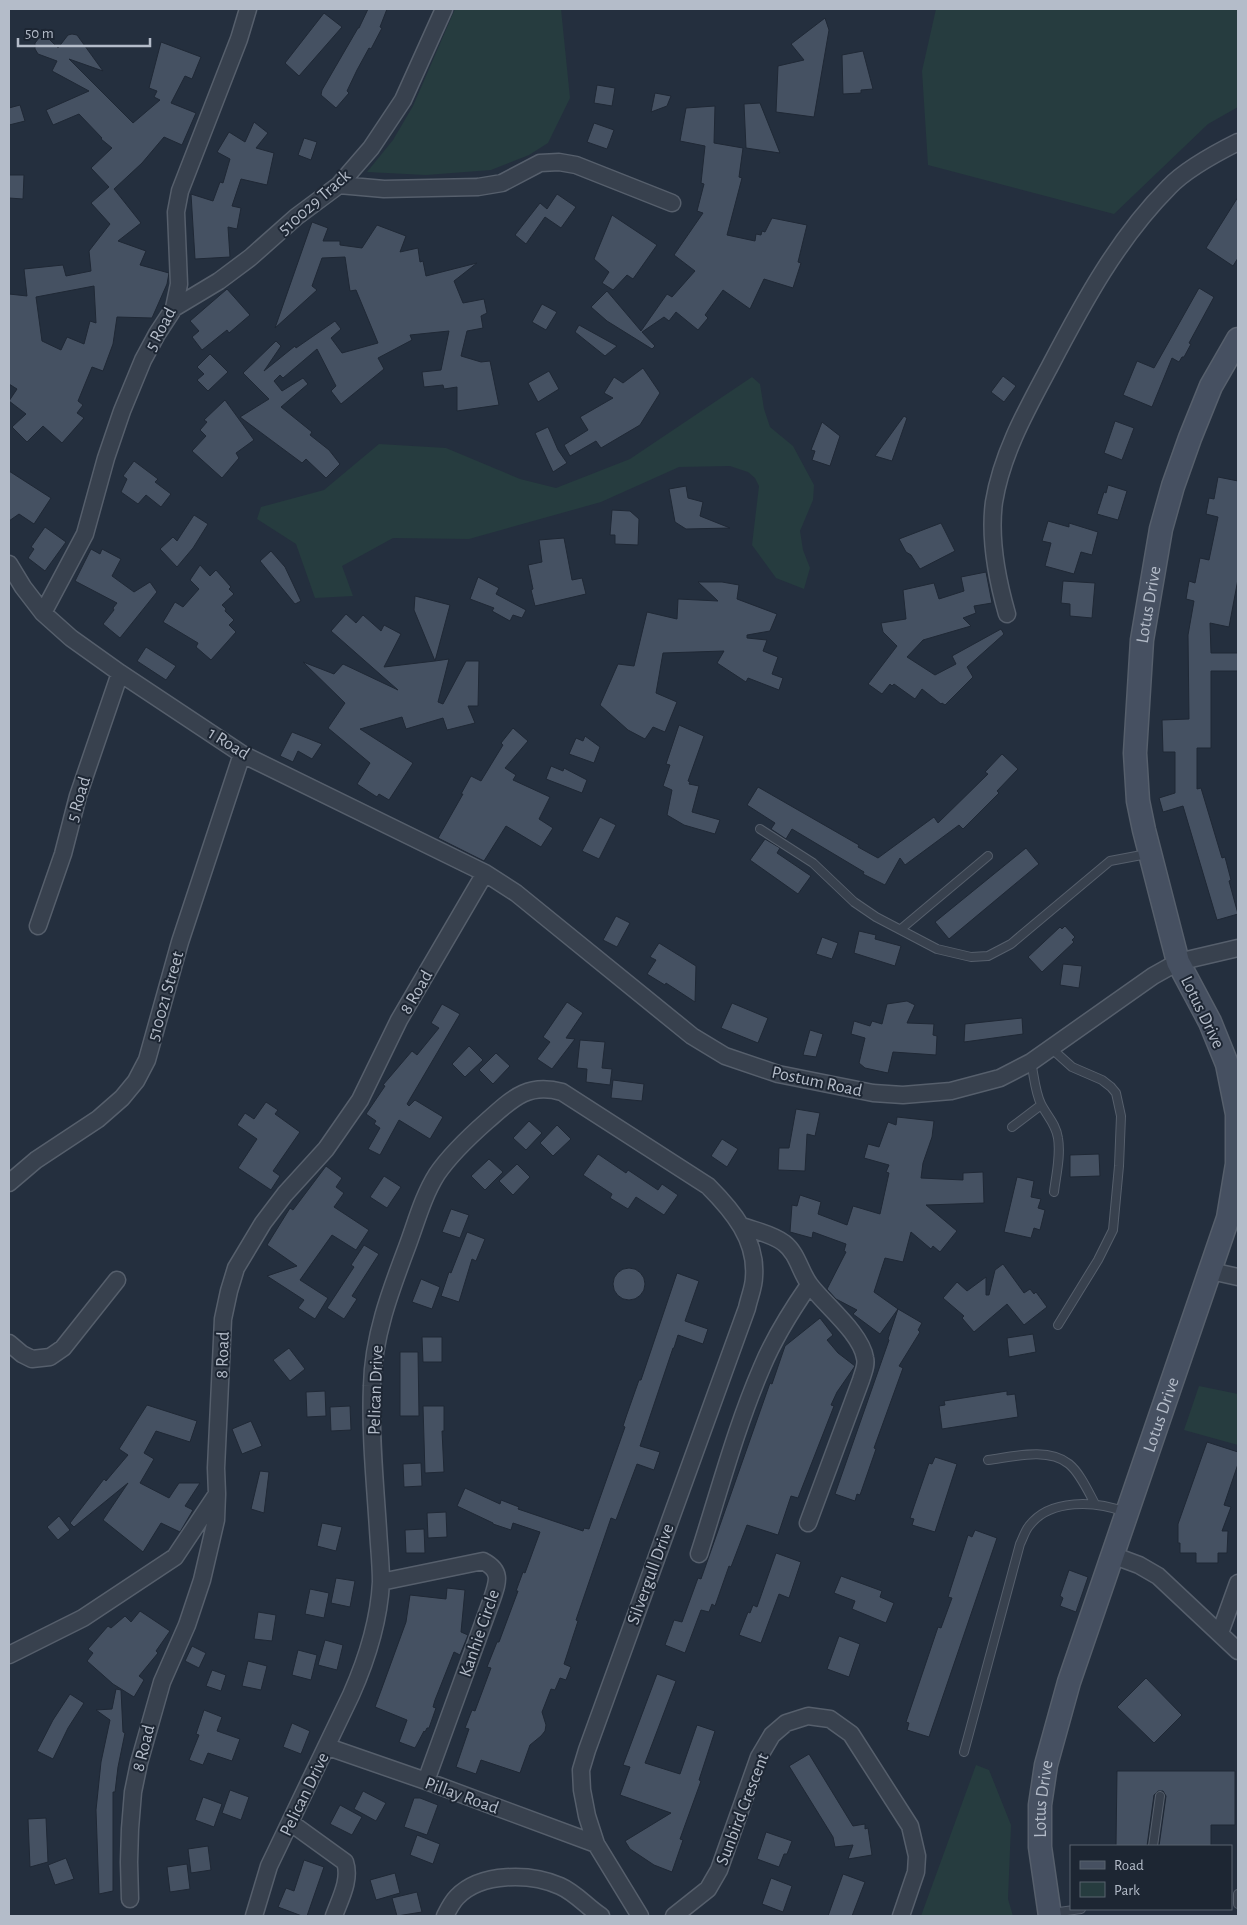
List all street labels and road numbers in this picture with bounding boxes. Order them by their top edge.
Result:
street label: 510029 Track [275,166,355,239]
street label: 5 Road [142,305,180,354]
street label: Lotus Drive [1134,565,1165,645]
street label: 1 Road [205,724,252,763]
street label: 5 Road [64,775,94,824]
street label: 510021 Street [145,949,187,1043]
street label: 8 Road [397,968,436,1017]
street label: Lotus Drive [1177,973,1227,1051]
street label: Postum Road [770,1064,864,1100]
street label: 8 Road [213,1331,233,1379]
street label: Pelican Drive [365,1345,387,1435]
street label: Lotus Drive [1140,1375,1183,1455]
street label: Silvergull Drive [624,1521,678,1627]
street label: Kanhie Circle [457,1587,503,1679]
street label: 8 Road [130,1723,158,1773]
street label: Pelican Drive [277,1750,333,1839]
street label: Sunbird Crescent [713,1751,773,1868]
street label: Lotus Drive [1032,1758,1057,1838]
street label: Pillay Road [422,1774,501,1818]

